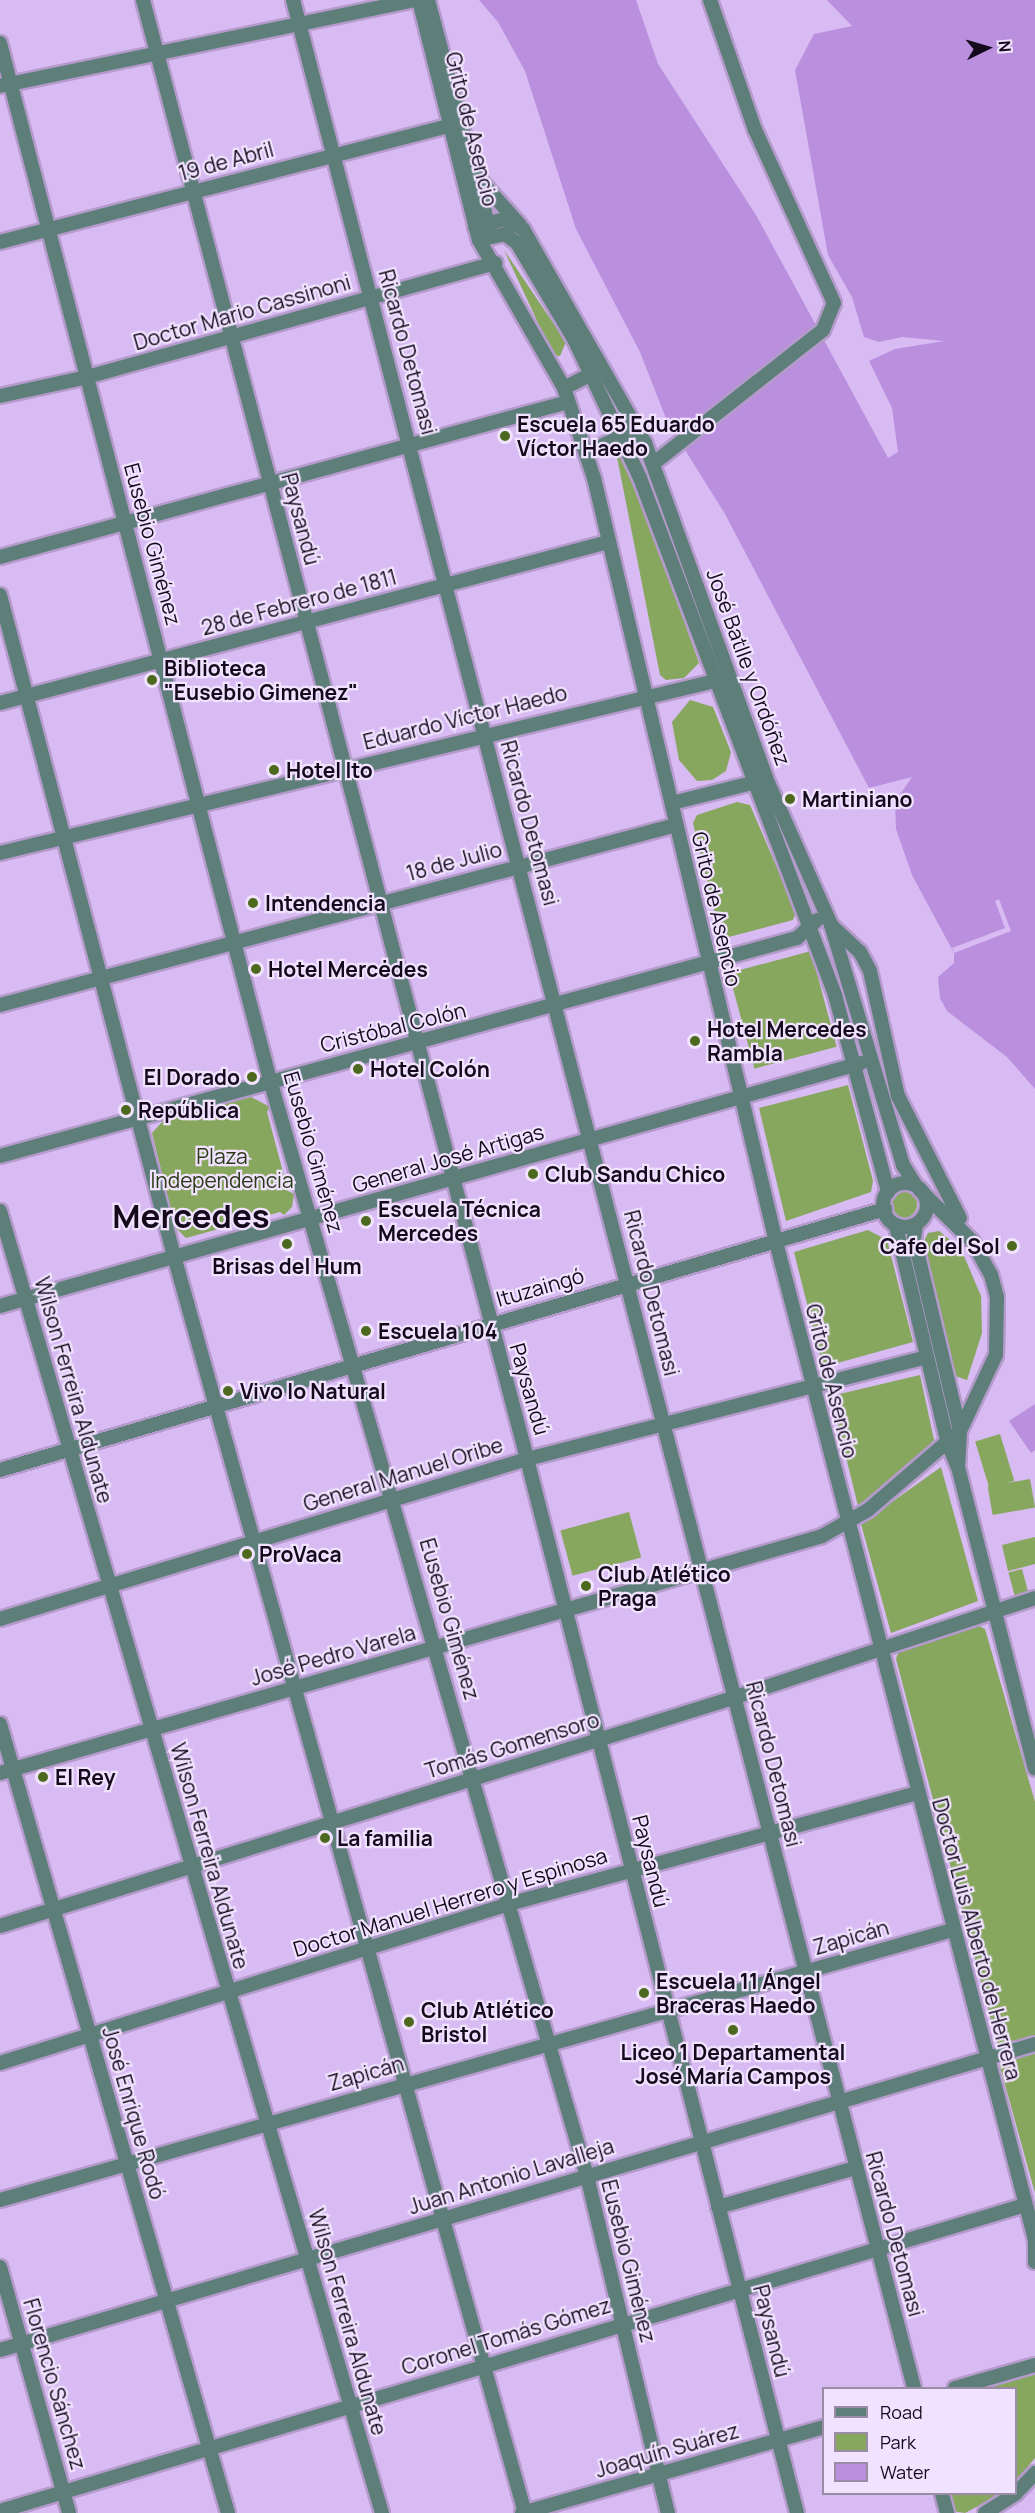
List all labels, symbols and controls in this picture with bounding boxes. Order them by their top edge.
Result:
north arrow [957,18,1017,78]
text: N [993,40,1016,53]
street label: Grito de Asencio [441,49,503,209]
street label: 19 de Abril [176,136,276,186]
street label: Ricardo Detomasi [374,267,442,437]
street label: Doctor Mario Cassinoni [131,269,353,355]
place label: Escuela 65 Eduardo Víctor Haedo [517,411,715,461]
marker: Escuela 65 Eduardo Víctor Haedo [498,429,512,443]
street label: Eusebio Giménez [119,460,187,628]
street label: Paysandú [277,470,325,568]
street label: 28 de Febrero de 1811 [198,564,400,640]
street label: José Batlle y Ordóñez [702,565,796,769]
place label: Biblioteca "Eusebio Gimenez" [164,655,358,705]
marker: Biblioteca "Eusebio Gimenez" [145,673,159,687]
street label: Eduardo Víctor Haedo [360,679,570,755]
street label: Ricardo Detomasi [496,738,564,908]
place label: Hotel Ito [286,757,373,783]
marker: Hotel Ito [267,763,281,777]
place label: Martiniano [802,786,912,812]
marker: Martiniano [783,792,797,806]
street label: Grito de Asencio [687,829,747,989]
street label: 18 de Julio [403,836,505,886]
place label: Intendencia [265,890,386,916]
marker: Intendencia [246,896,260,910]
place label: Hotel Mercėdes [268,956,428,982]
marker: Hotel Mercėdes [249,962,263,976]
street label: Cristóbal Colón [317,997,469,1057]
place label: Hotel Mercedes Rambla [707,1016,867,1066]
marker: Hotel Mercedes Rambla [688,1034,702,1048]
place label: Hotel Colón [370,1056,490,1082]
marker: Hotel Colón [351,1062,365,1076]
place label: El Dorado [144,1064,240,1090]
street label: Eusebio Giménez [279,1068,349,1236]
marker: El Dorado [245,1070,259,1084]
place label: República [138,1097,239,1123]
marker: República [119,1103,133,1117]
street label: General José Artigas [349,1119,547,1197]
park label: Plaza Independencia [150,1143,294,1193]
place label: Club Sandu Chico [545,1161,725,1187]
marker: Club Sandu Chico [526,1167,540,1181]
district label: Mercedes [112,1196,270,1236]
place label: Escuela Técnica Mercedes [378,1196,541,1246]
street label: Ricardo Detomasi [619,1207,685,1379]
marker: Escuela Técnica Mercedes [359,1214,373,1228]
place label: Cafe del Sol [880,1233,1000,1259]
marker: Brisas del Hum [280,1237,294,1251]
marker: Cafe del Sol [1005,1239,1019,1253]
place label: Brisas del Hum [212,1253,362,1279]
street label: Ituzaingó [493,1262,587,1312]
street label: Wilson Ferreira Aldunate [30,1274,118,1506]
street label: Grito de Asencio [801,1301,863,1461]
place label: Escuela 104 [378,1318,498,1344]
marker: Escuela 104 [359,1324,373,1338]
street label: Paysandú [505,1340,555,1438]
place label: Vivo lo Natural [240,1378,386,1404]
marker: Vivo lo Natural [221,1384,235,1398]
street label: General Manuel Oribe [300,1432,506,1516]
street label: Eusebio Giménez [415,1535,485,1703]
place label: ProVaca [259,1541,342,1567]
marker: ProVaca [240,1547,254,1561]
place label: Club Atlético Praga [598,1561,731,1611]
marker: Club Atlético Praga [579,1579,593,1593]
street label: José Pedro Varela [248,1619,418,1691]
street label: Ricardo Detomasi [741,1678,807,1850]
street label: Tomás Gomensoro [422,1707,602,1783]
street label: Wilson Ferreira Aldunate [166,1740,254,1972]
place label: El Rey [55,1764,115,1790]
marker: El Rey [36,1770,50,1784]
street label: Doctor Luis Alberto de Herrera [927,1796,1027,2082]
street label: Paysandú [627,1812,675,1910]
place label: La familia [337,1825,433,1851]
marker: La familia [318,1831,332,1845]
street label: Doctor Manuel Herrero y Espinosa [290,1842,610,1962]
street label: Zapicán [810,1914,892,1960]
place label: Escuela 11 Ángel Braceras Haedo [656,1968,821,2018]
marker: Escuela 11 Ángel Braceras Haedo [637,1986,651,2000]
place label: Club Atlético Bristol [421,1997,554,2047]
marker: Club Atlético Bristol [402,2015,416,2029]
marker: Liceo 1 Departamental José María Campos [726,2023,740,2037]
street label: José Enrique Rodó [97,2024,171,2202]
place label: Liceo 1 Departamental José María Campos [621,2039,845,2089]
street label: Zapicán [325,2050,407,2096]
street label: Juan Antonio Lavalleja [405,2133,617,2219]
street label: Ricardo Detomasi [861,2149,929,2319]
street label: Eusebio Giménez [597,2177,661,2345]
street label: Wilson Ferreira Aldunate [304,2206,392,2438]
street label: Paysandú [748,2282,796,2380]
street label: Coronel Tomás Gómez [398,2292,614,2380]
street label: Florencio Sánchez [18,2295,92,2473]
legend [822,2387,1017,2495]
text: Road [880,2400,923,2424]
street label: Joaquín Suárez [592,2417,742,2483]
text: Park [880,2430,916,2454]
text: Water [880,2460,930,2484]

